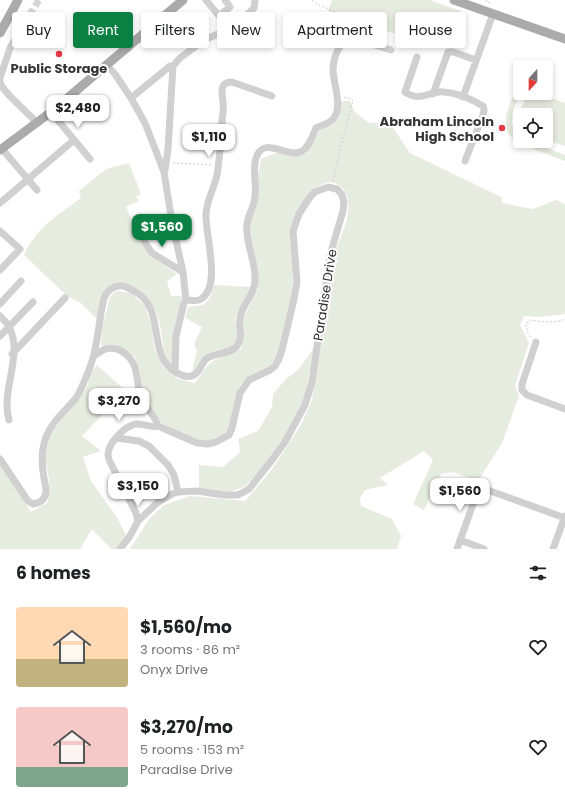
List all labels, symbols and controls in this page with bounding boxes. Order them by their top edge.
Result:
chip: Buy [12,12,65,48]
chip: Rent [73,12,133,48]
chip: Filters [141,12,209,48]
chip: New [217,12,275,48]
chip: Apartment [283,12,387,48]
chip: House [395,12,466,48]
marker: Public Storage [54,49,64,59]
place label: Public Storage [11,59,107,78]
north arrow [513,60,553,100]
map controls [513,60,553,148]
pin: $2,480 [45,95,111,129]
text: $2,480 [55,98,101,117]
button: locate [513,108,553,148]
place label: Abraham Lincoln High School [380,112,494,146]
marker: Abraham Lincoln High School [497,123,507,133]
pin: $1,110 [176,124,242,158]
text: $1,110 [191,127,227,146]
pin: $1,560 [129,214,195,248]
text: $1,560 [141,217,183,236]
street label: Paradise Drive [308,248,342,342]
pin: $3,270 [86,388,152,422]
text: $3,270 [97,391,141,410]
pin: $3,150 [105,473,171,507]
text: $3,150 [117,476,159,495]
pin: $1,560 [427,478,493,512]
text: $1,560 [439,481,481,500]
text: 6 homes [16,561,91,585]
icon: filters [527,562,549,584]
text: $1,560/mo [140,615,232,639]
icon: home [48,623,96,671]
icon: heart [527,636,549,658]
text: 3 rooms · 86 m² [140,640,240,659]
text: Onyx Drive [140,660,208,679]
text: $3,270/mo [140,715,233,739]
icon: home [48,723,96,771]
icon: heart [527,736,549,758]
text: 5 rooms · 153 m² [140,740,244,759]
text: Paradise Drive [140,760,233,779]

